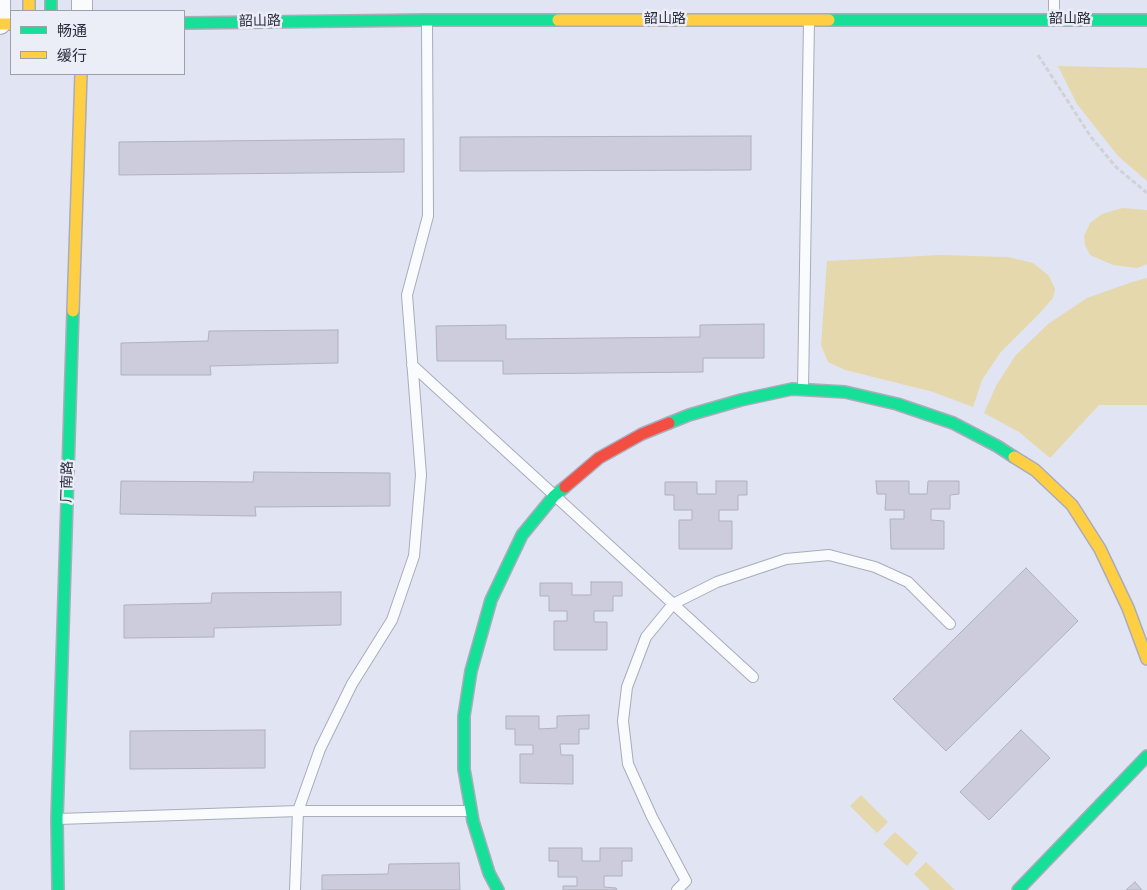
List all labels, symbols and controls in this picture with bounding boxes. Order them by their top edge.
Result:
legend [10,10,185,75]
street label: 韶山路 [644,12,686,28]
street label: 韶山路 [1049,12,1091,28]
street label: 韶山路 [239,13,281,31]
text: 畅通 [57,21,87,41]
text: 缓行 [57,46,87,66]
street label: 厂南路 [59,461,77,503]

